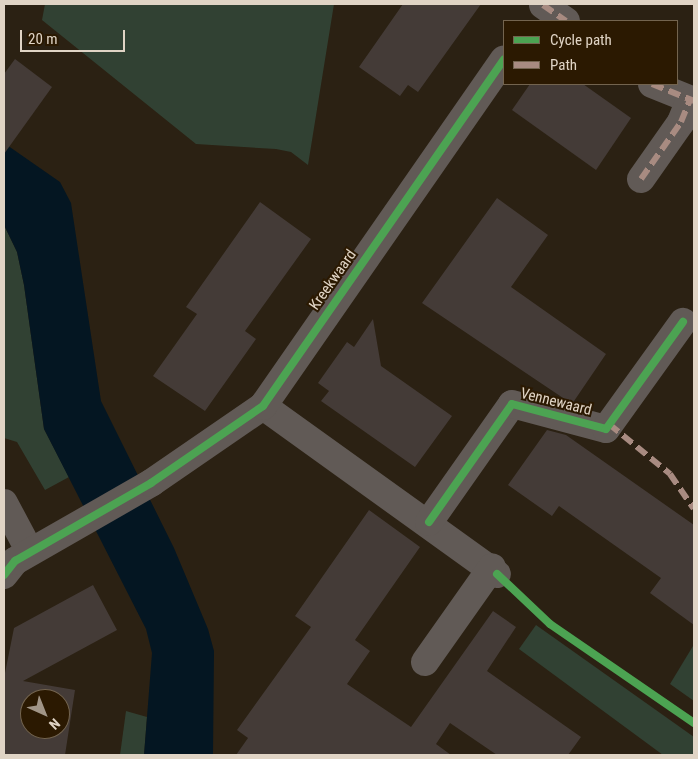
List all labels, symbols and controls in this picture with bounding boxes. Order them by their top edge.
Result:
scale bar [22,20,128,52]
legend [503,20,678,85]
text: 20 m [28,30,58,48]
text: Cycle path [550,31,612,49]
text: Path [550,56,577,74]
street label: Kreekwaard [306,246,360,314]
street label: Vennewaard [519,384,593,420]
north arrow [20,689,70,739]
text: N [46,715,63,733]

